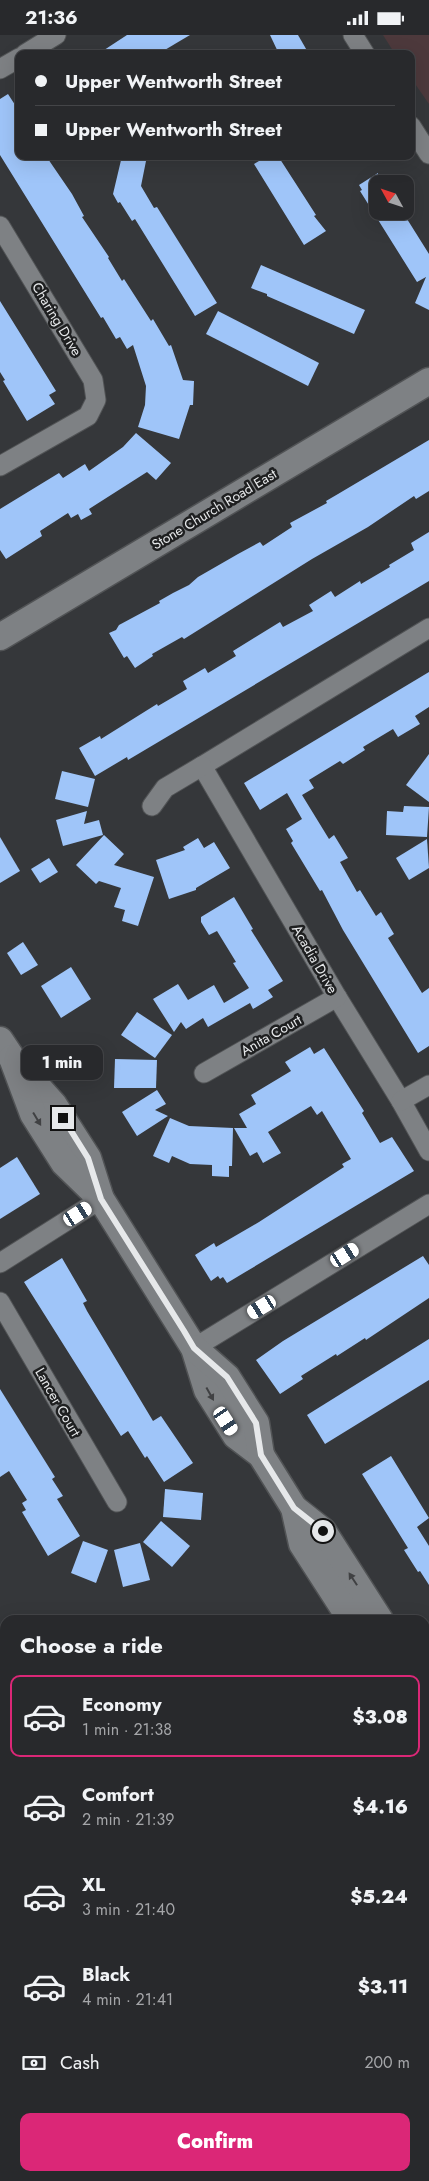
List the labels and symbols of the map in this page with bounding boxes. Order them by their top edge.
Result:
north arrow [369,175,414,220]
street label: Charing Drive [27,278,87,360]
street label: Stone Church Road East [148,463,281,554]
street label: Acadia Drive [287,921,343,997]
street label: Anita Court [237,1009,306,1060]
callout: 1 min [22,1045,104,1081]
route end [52,1107,74,1129]
one-way arrow [32,1113,41,1126]
car [61,1200,94,1228]
car [328,1241,361,1269]
car [245,1293,278,1321]
street label: Lancer Court [30,1364,86,1440]
one-way arrow [205,1387,214,1401]
car [211,1404,240,1438]
route start [312,1520,334,1542]
one-way arrow [349,1572,358,1586]

